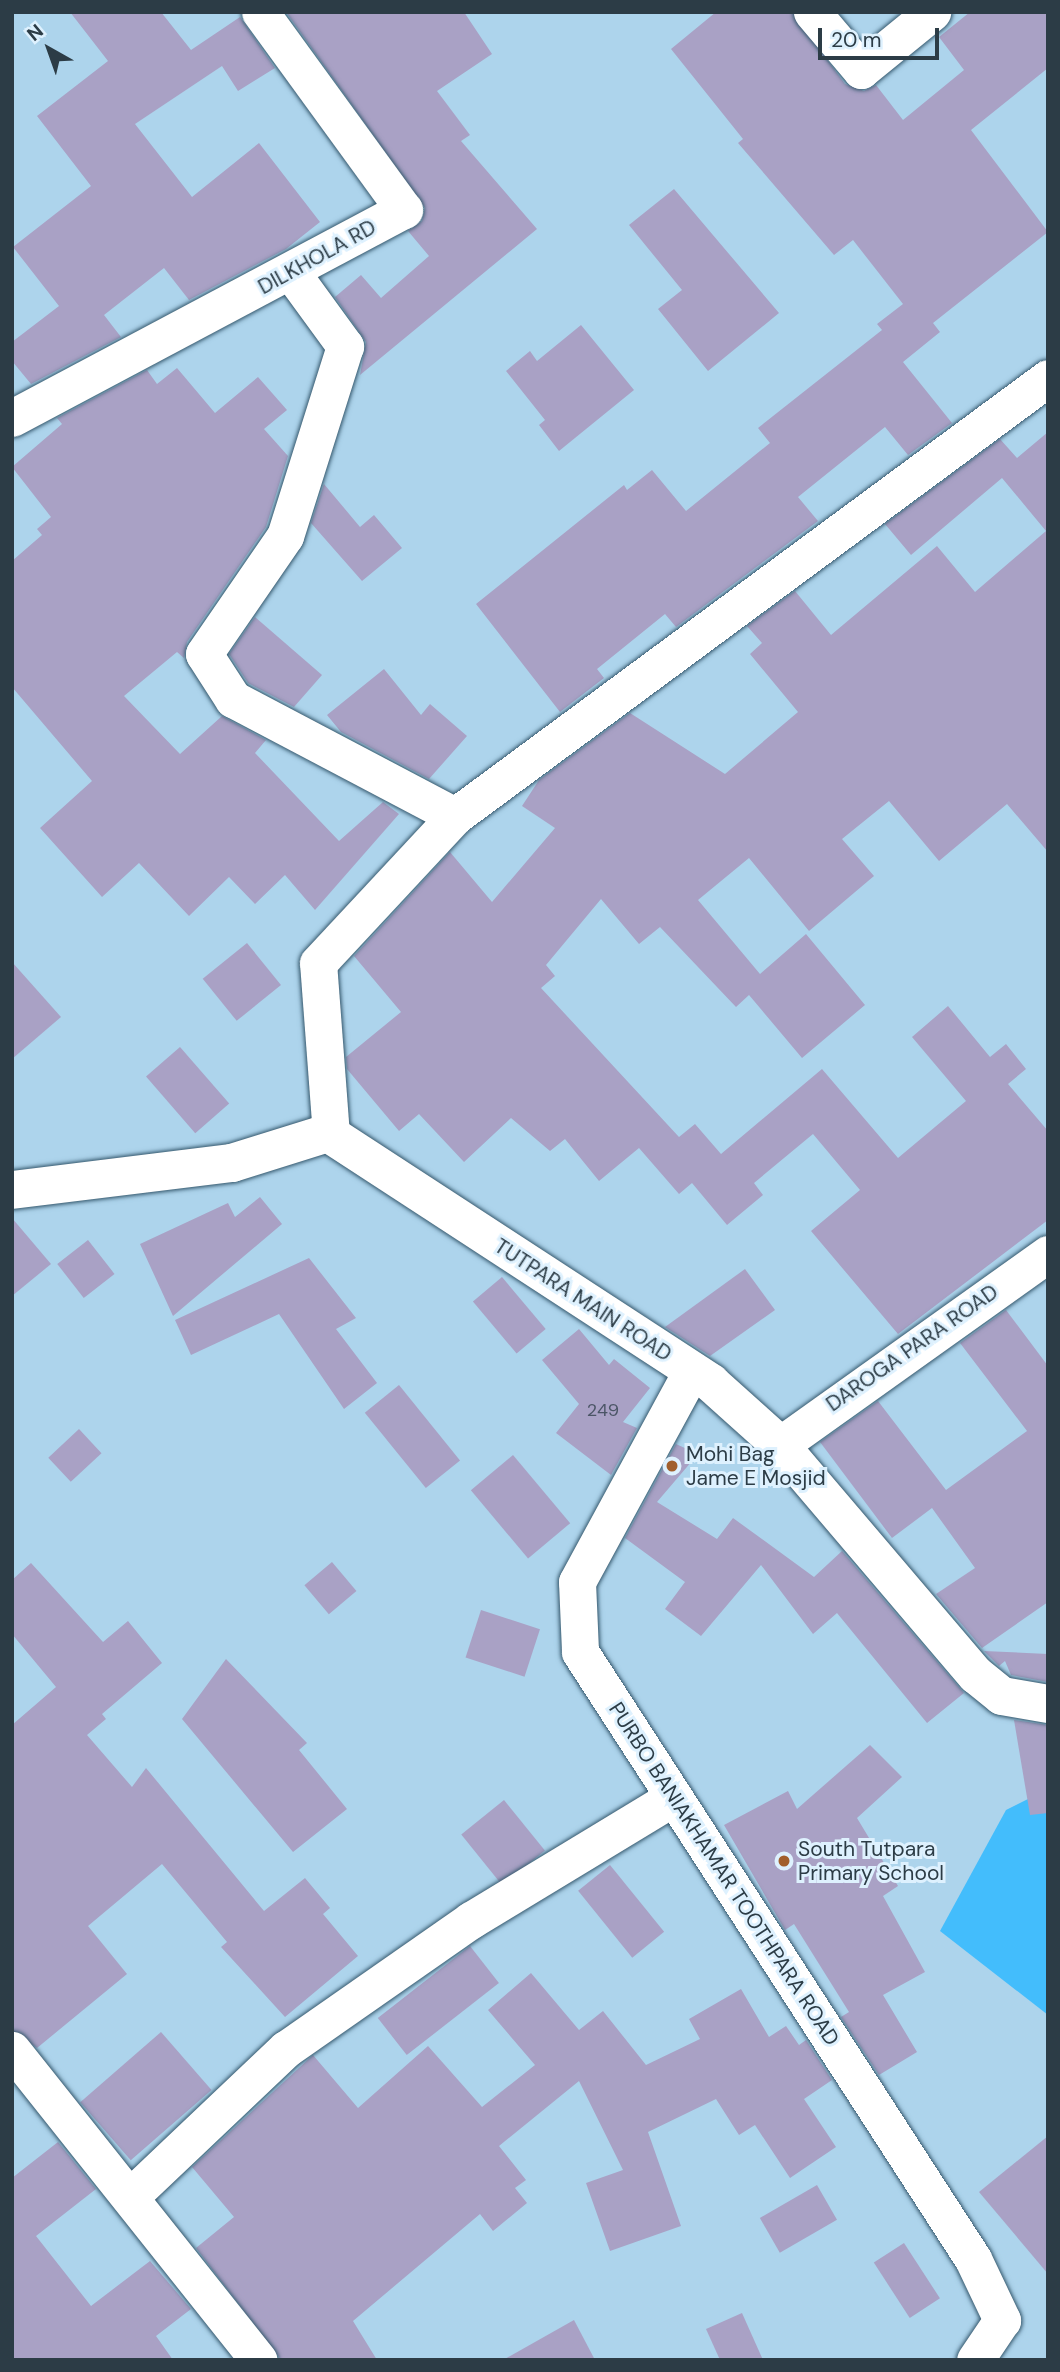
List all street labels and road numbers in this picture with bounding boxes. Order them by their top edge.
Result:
street label: DILKHOLA RD [254,214,380,300]
street label: TUTPARA MAIN ROAD [490,1233,676,1367]
street label: DAROGA PARA ROAD [821,1279,1003,1417]
street label: PURBO BANIAKHAMAR TOOTHPARA ROAD [603,1698,845,2050]

